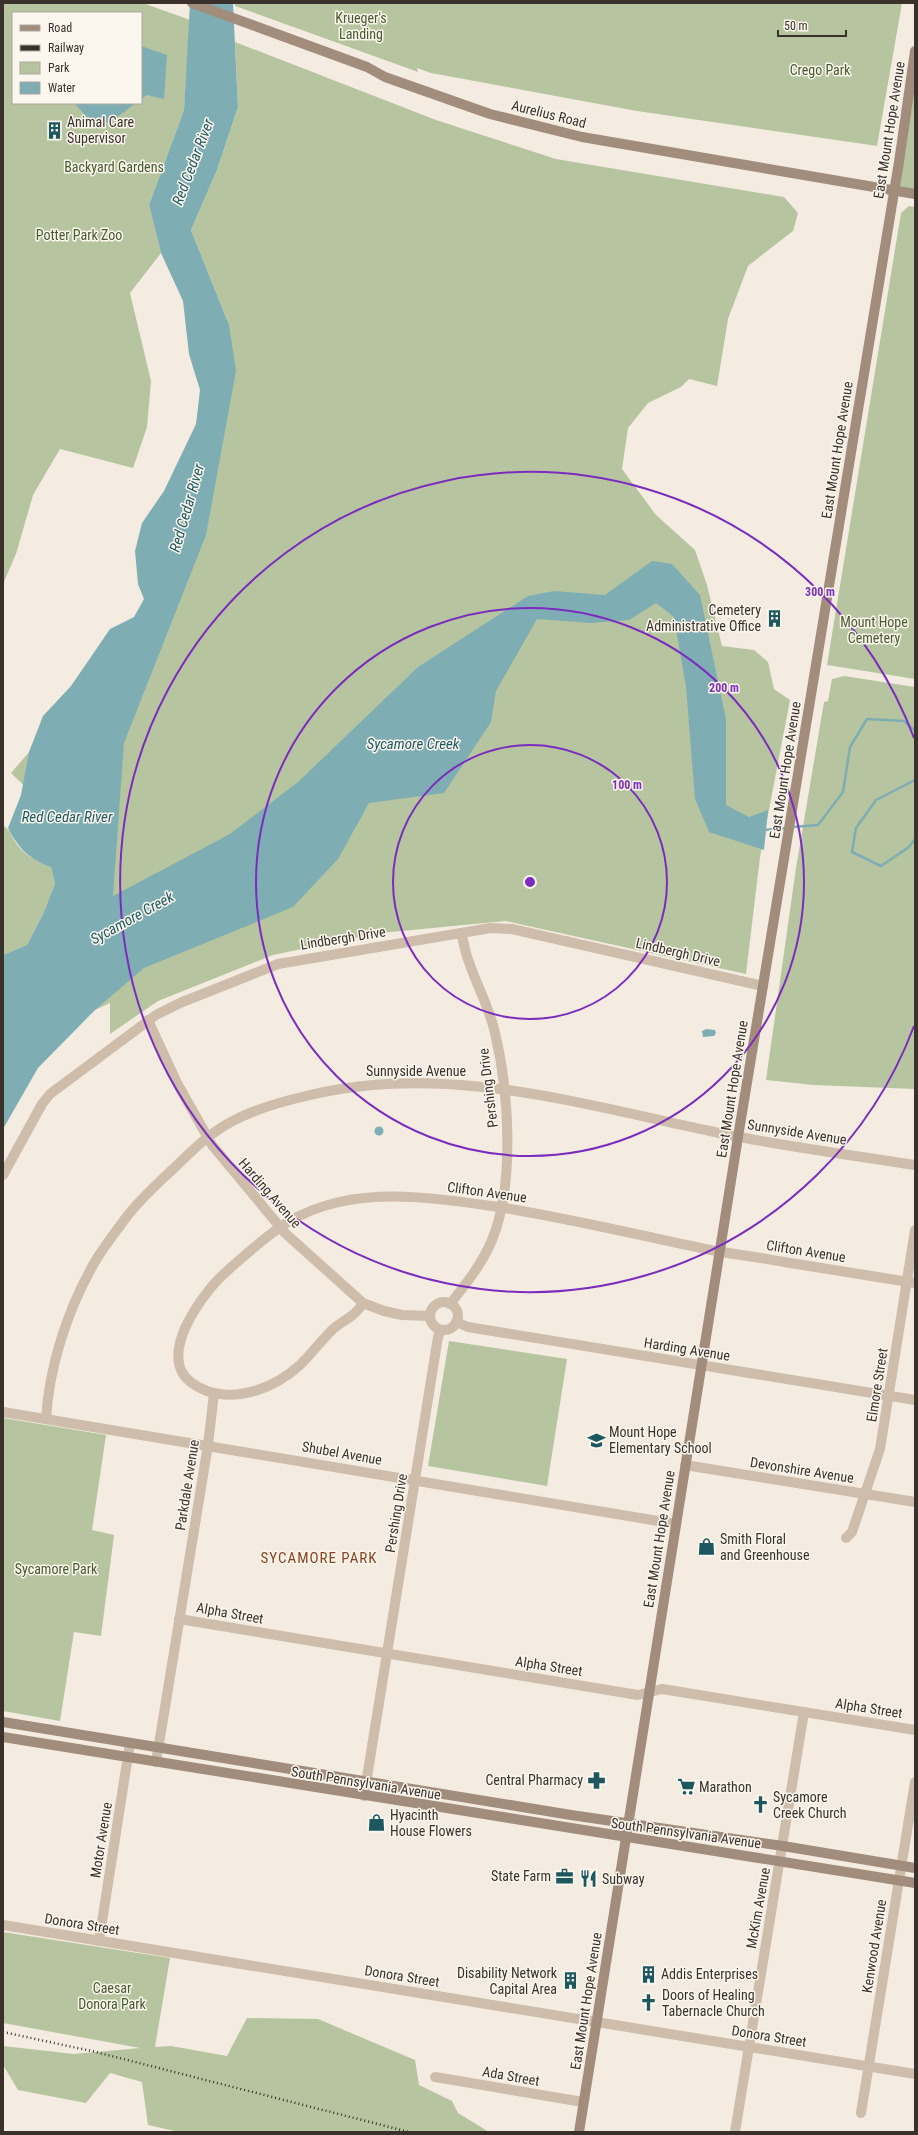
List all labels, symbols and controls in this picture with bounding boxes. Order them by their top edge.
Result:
park label: Krueger's Landing [335,10,387,42]
legend [12,12,142,104]
scale bar [778,12,846,38]
text: 50 m [784,19,808,33]
text: Road [48,21,72,35]
text: Railway [48,41,84,55]
street label: East Mount Hope Avenue [870,60,908,200]
text: Park [48,61,70,75]
park label: Crego Park [790,62,851,78]
text: Water [48,81,76,95]
street label: Aurelius Road [510,97,588,131]
place label: Animal Care Supervisor [67,114,135,146]
water label: Red Cedar River [168,116,218,208]
building icon: Animal Care Supervisor [44,120,64,140]
park label: Backyard Gardens [64,159,164,175]
park label: Potter Park Zoo [36,227,122,243]
street label: East Mount Hope Avenue [818,380,856,520]
water label: Red Cedar River [166,461,208,554]
text: 300 m [805,585,835,599]
place label: Cemetery Administrative Office [646,602,761,634]
building icon: Cemetery Administrative Office [764,608,784,628]
park label: Mount Hope Cemetery [840,614,908,646]
text: 200 m [709,681,739,695]
street label: East Mount Hope Avenue [766,700,804,840]
water label: Sycamore Creek [367,735,460,753]
text: 100 m [612,778,642,792]
water label: Red Cedar River [22,808,113,826]
centre of rings [523,875,537,889]
water label: Sycamore Creek [87,887,177,948]
street label: Lindbergh Drive [299,923,387,953]
street label: Lindbergh Drive [634,935,722,970]
street label: East Mount Hope Avenue [713,1019,751,1159]
street label: Pershing Drive [475,1047,501,1129]
street label: Sunnyside Avenue [366,1063,466,1079]
street label: Sunnyside Avenue [746,1116,848,1148]
street label: Harding Avenue [235,1155,305,1231]
street label: Clifton Avenue [446,1179,528,1206]
street label: Clifton Avenue [765,1237,847,1265]
street label: Harding Avenue [643,1334,732,1364]
street label: Elmore Street [863,1347,891,1423]
place label: Mount Hope Elementary School [609,1424,712,1456]
school or university icon: Mount Hope Elementary School [586,1430,606,1450]
street label: Parkdale Avenue [172,1438,202,1532]
street label: Shubel Avenue [301,1438,384,1468]
street label: Devonshire Avenue [749,1454,855,1486]
street label: East Mount Hope Avenue [640,1469,678,1609]
street label: Pershing Drive [382,1472,410,1554]
place label: Smith Floral and Greenhouse [720,1531,810,1563]
shop icon: Smith Floral and Greenhouse [697,1537,717,1557]
district label: SYCAMORE PARK [261,1549,377,1567]
park label: Sycamore Park [15,1561,98,1577]
street label: Alpha Street [195,1599,265,1627]
street label: Alpha Street [514,1653,584,1679]
street label: Alpha Street [834,1695,904,1721]
street label: South Pennsylvania Avenue [290,1763,442,1803]
pharmacy icon: Central Pharmacy [586,1770,606,1790]
place label: Central Pharmacy [485,1772,583,1788]
supermarket icon: Marathon [676,1777,696,1797]
place label: Marathon [699,1779,752,1795]
place label: Sycamore Creek Church [773,1789,847,1821]
church icon: Sycamore Creek Church [750,1795,770,1815]
street label: Motor Avenue [87,1801,115,1879]
place label: Hyacinth House Flowers [390,1807,472,1839]
shop icon: Hyacinth House Flowers [367,1813,387,1833]
street label: South Pennsylvania Avenue [610,1815,762,1852]
office icon: State Farm [554,1866,574,1886]
street label: McKim Avenue [743,1866,773,1950]
place label: State Farm [491,1868,551,1884]
restaurant icon: Subway [579,1869,599,1889]
place label: Subway [602,1871,645,1887]
street label: Kenwood Avenue [859,1898,889,1994]
street label: Donora Street [43,1910,121,1938]
street label: East Mount Hope Avenue [567,1931,605,2071]
street label: Donora Street [363,1962,441,1990]
building icon: Addis Enterprises [638,1964,658,1984]
place label: Disability Network Capital Area [457,1965,558,1997]
place label: Addis Enterprises [661,1966,758,1982]
building icon: Disability Network Capital Area [560,1971,580,1991]
park label: Caesar Donora Park [78,1980,147,2012]
place label: Doors of Healing Tabernacle Church [662,1987,765,2019]
church icon: Doors of Healing Tabernacle Church [639,1993,659,2013]
street label: Donora Street [730,2022,808,2050]
street label: Ada Street [481,2063,541,2089]

